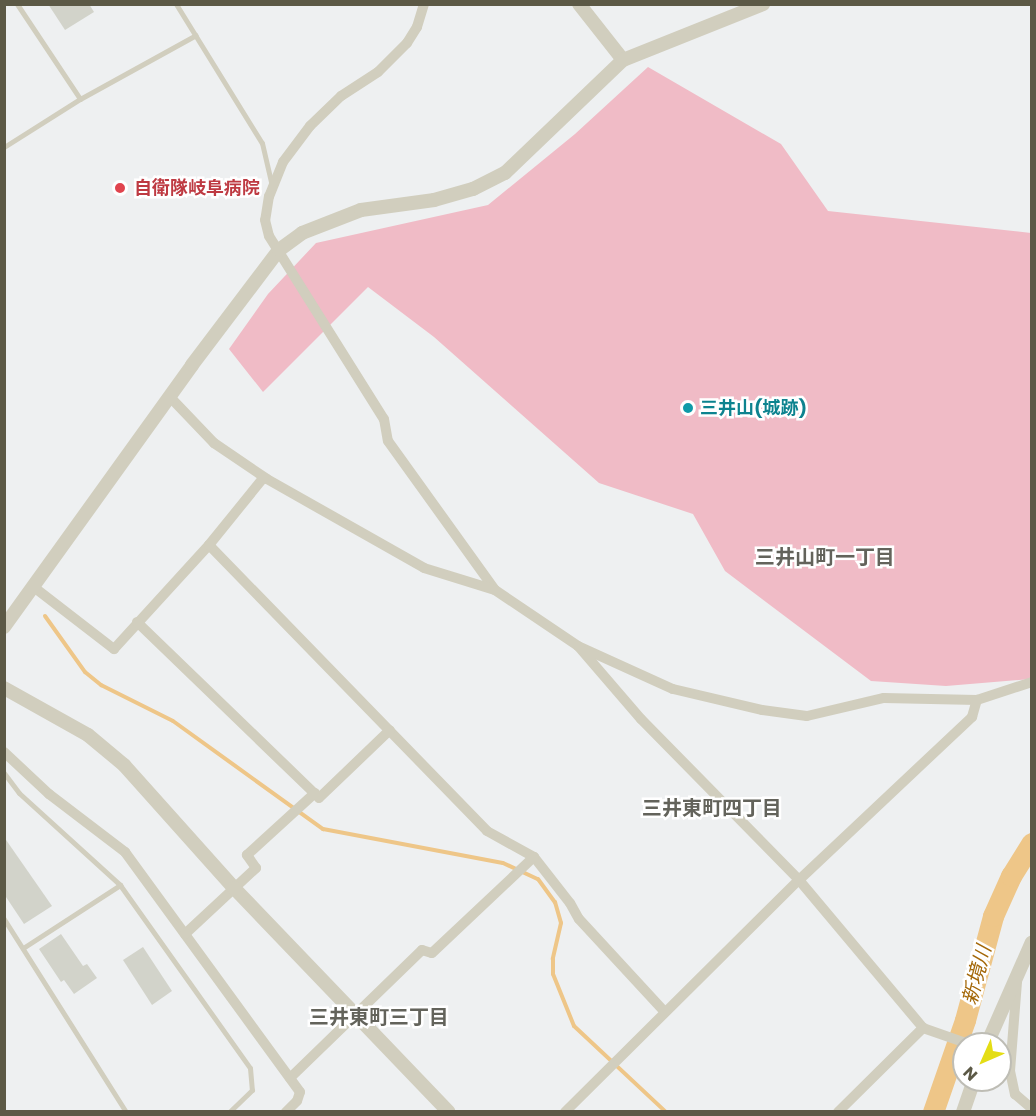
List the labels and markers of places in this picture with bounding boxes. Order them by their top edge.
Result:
place label: 自衛隊岐阜病院 [134,177,260,199]
marker: 自衛隊岐阜病院 [111,179,129,197]
place label: 三井山(城跡) [700,397,807,419]
marker: 三井山(城跡) [681,401,695,415]

